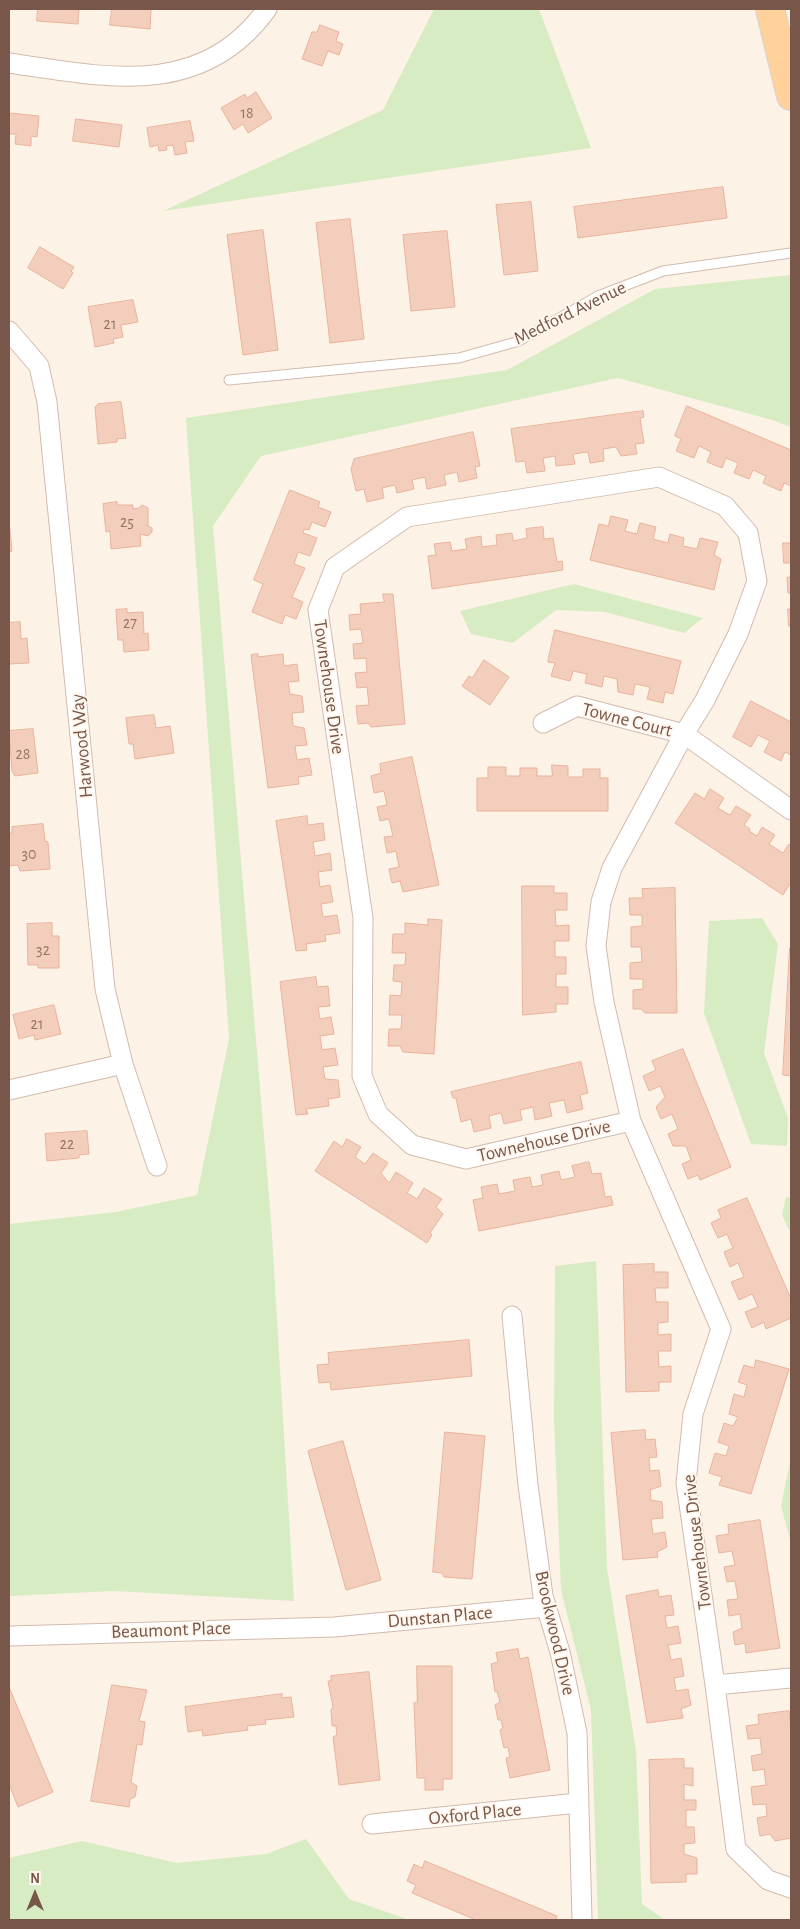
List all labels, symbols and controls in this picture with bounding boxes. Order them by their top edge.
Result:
house number: 18 [240,103,254,123]
street label: Medford Avenue [510,276,630,350]
house number: 21 [104,314,116,334]
house number: 25 [120,512,134,532]
house number: 27 [123,613,137,633]
street label: Townehouse Drive [308,618,350,756]
street label: Harwood Way [66,693,98,799]
street label: Towne Court [580,698,674,742]
house number: 28 [16,744,30,764]
house number: 30 [21,844,37,864]
house number: 32 [36,940,50,960]
house number: 21 [31,1014,43,1034]
street label: Townehouse Drive [475,1115,613,1167]
house number: 22 [60,1134,74,1154]
street label: Townehouse Drive [677,1473,717,1611]
street label: Brookwood Drive [530,1568,580,1698]
street label: Dunstan Place [386,1601,494,1633]
street label: Beaumont Place [111,1617,231,1643]
street label: Oxford Place [427,1798,523,1830]
north arrow [10,1869,60,1919]
text: N [30,1872,40,1886]

